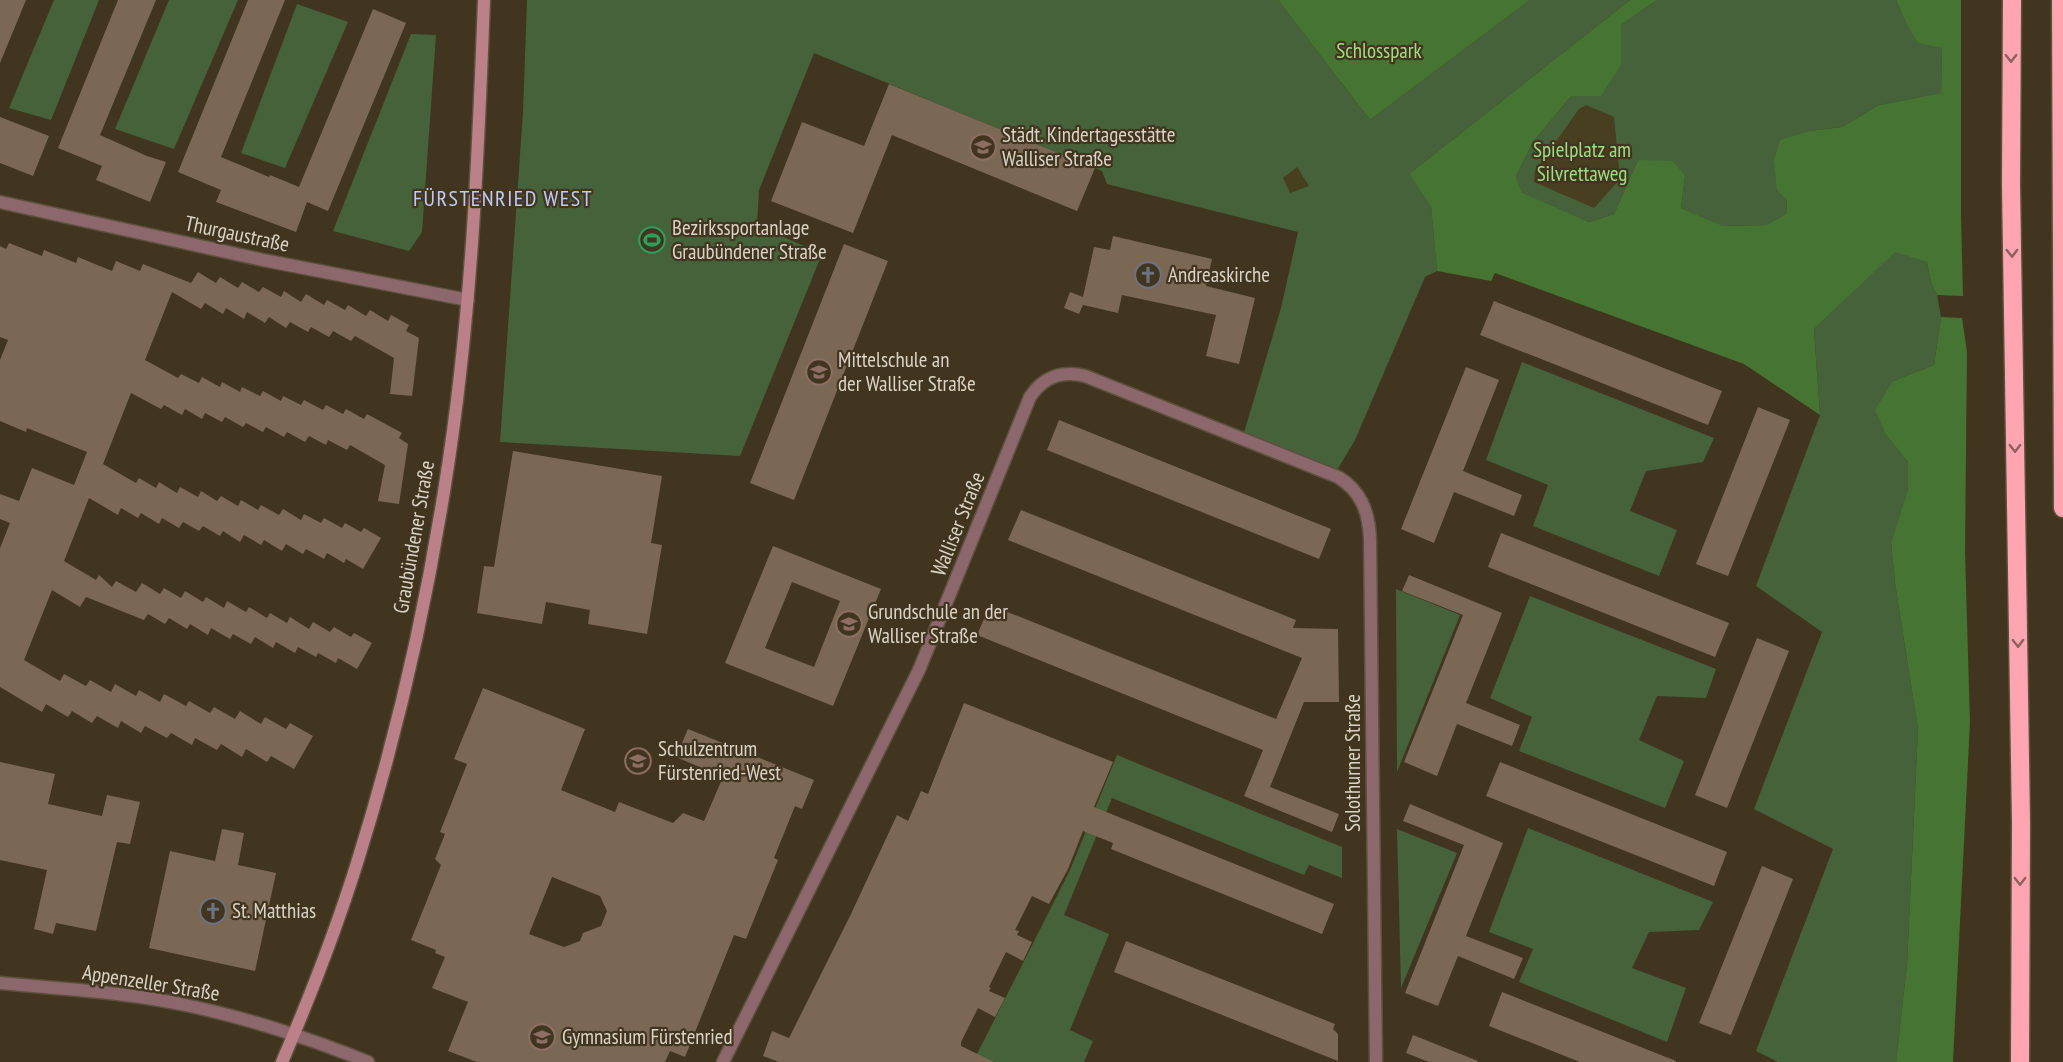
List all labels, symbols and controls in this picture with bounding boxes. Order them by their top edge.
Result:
park label: Schlosspark [1336,37,1422,64]
one-way arrow [2005,54,2017,63]
place label: Städt. Kindertagesstätte Walliser Straße [1002,121,1175,172]
school or university icon: Städt. Kindertagesstätte Walliser Straße [968,132,998,162]
park label: Spielplatz am Silvrettaweg [1533,136,1631,187]
district label: FÜRSTENRIED WEST [413,184,593,212]
street label: Thurgaustraße [182,209,292,258]
place label: Bezirkssportanlage Graubündener Straße [672,214,827,265]
sports icon: Bezirkssportanlage Graubündener Straße [637,225,667,255]
one-way arrow [2006,249,2018,258]
church icon: Andreaskirche [1133,260,1163,290]
place label: Andreaskirche [1168,261,1270,288]
place label: Mittelschule an der Walliser Straße [838,346,976,397]
school or university icon: Mittelschule an der Walliser Straße [804,357,834,387]
one-way arrow [2008,444,2021,453]
street label: Graubündener Straße [387,458,440,615]
street label: Walliser Straße [924,468,991,580]
place label: Grundschule an der Walliser Straße [868,598,1008,649]
school or university icon: Grundschule an der Walliser Straße [834,609,864,639]
one-way arrow [2011,639,2024,648]
street label: Solothurner Straße [1339,694,1366,832]
place label: Schulzentrum Fürstenried-West [658,735,781,786]
school or university icon: Schulzentrum Fürstenried-West [623,746,653,776]
one-way arrow [2014,877,2026,886]
church icon: St. Matthias [198,896,228,926]
place label: St. Matthias [232,897,316,924]
street label: Appenzeller Straße [81,958,222,1007]
school or university icon: Gymnasium Fürstenried [527,1022,557,1052]
place label: Gymnasium Fürstenried [562,1023,733,1050]

